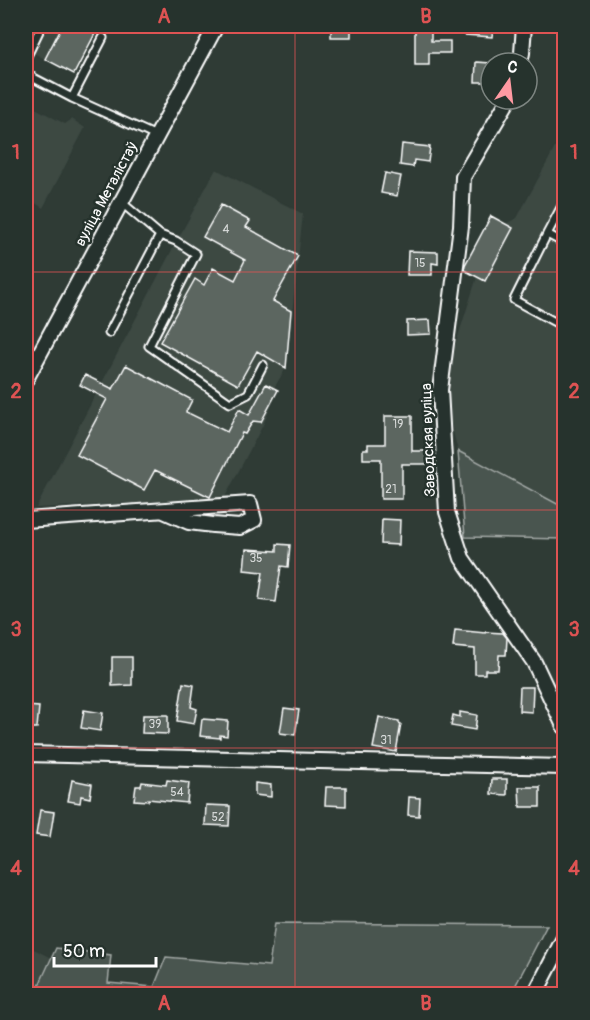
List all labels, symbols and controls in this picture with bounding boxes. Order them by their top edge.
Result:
text: A [158,4,171,29]
text: B [420,4,432,29]
north arrow [479,51,539,111]
text: С [505,57,520,78]
street label: вуліца Металістаў [71,138,142,250]
text: 1 [12,140,20,165]
text: 1 [570,140,578,165]
house number: 4 [223,222,230,237]
house number: 15 [414,256,426,271]
text: 2 [10,379,22,404]
text: 2 [568,379,580,404]
street label: Заводская вуліца [417,383,440,497]
house number: 19 [393,417,403,432]
house number: 21 [385,482,397,497]
house number: 35 [249,551,263,566]
text: 3 [10,617,22,642]
text: 3 [568,617,580,642]
house number: 39 [149,717,161,732]
house number: 31 [380,733,392,748]
house number: 54 [170,785,184,800]
house number: 52 [211,810,225,825]
text: 4 [10,856,22,881]
text: 4 [568,856,580,881]
scale bar [54,930,156,968]
text: 50 m [63,940,105,963]
text: A [158,991,171,1016]
text: B [420,991,432,1016]

